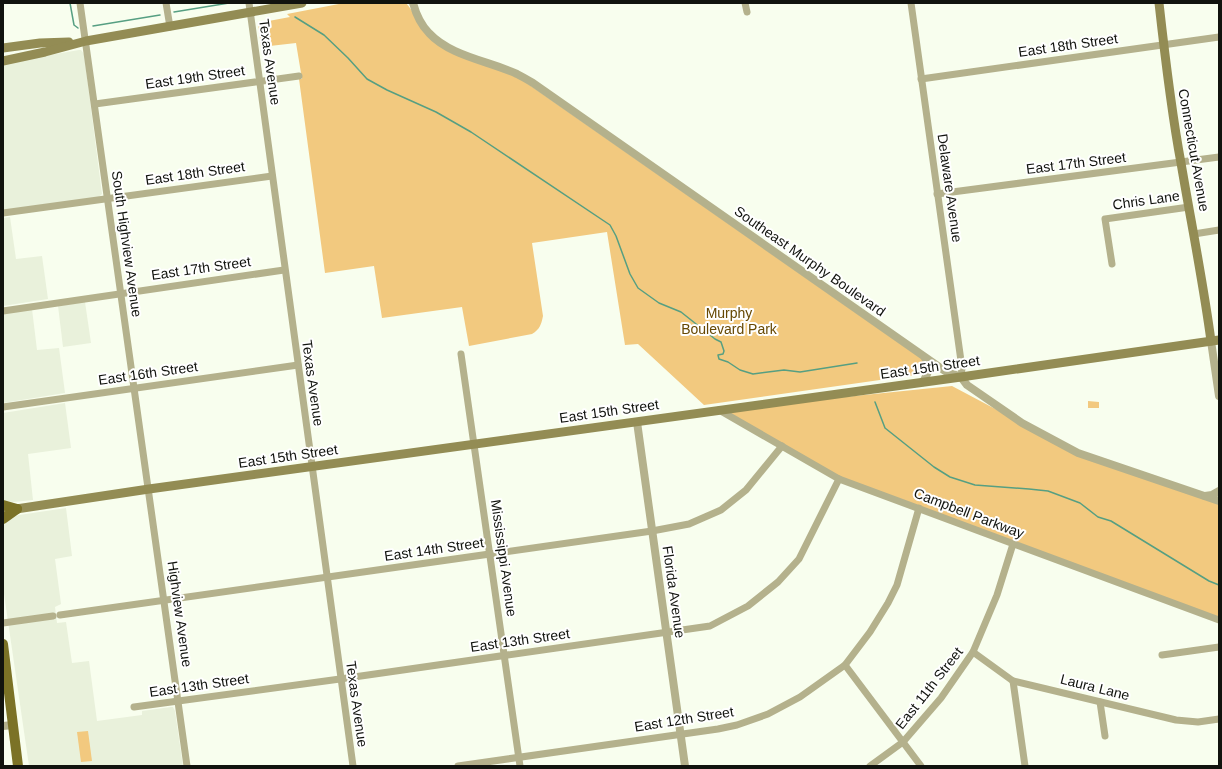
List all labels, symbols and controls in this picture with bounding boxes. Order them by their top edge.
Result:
street label: Texas Avenue [256,18,284,106]
street label: East 18th Street [1017,30,1119,60]
street label: East 19th Street [144,62,246,92]
street label: Connecticut Avenue [1175,87,1213,213]
street label: Delaware Avenue [934,133,966,244]
street label: East 17th Street [1025,149,1127,177]
street label: East 18th Street [144,158,246,188]
street label: South Highview Avenue [109,170,145,318]
street label: Chris Lane [1111,187,1181,213]
street label: Southeast Murphy Boulevard [731,203,889,319]
street label: East 17th Street [150,253,252,283]
park label: Murphy Boulevard Park [681,305,778,337]
street label: Texas Avenue [299,339,327,427]
street label: East 15th Street [879,352,981,382]
street label: East 16th Street [97,358,199,388]
street label: East 15th Street [558,396,660,426]
street label: East 15th Street [237,441,339,471]
street label: Campbell Parkway [912,485,1026,541]
street label: Mississippi Avenue [488,498,520,618]
street label: East 14th Street [383,534,485,564]
street label: Florida Avenue [660,545,688,639]
street label: Highview Avenue [165,560,195,668]
street label: East 13th Street [469,625,571,655]
street label: East 11th Street [892,644,966,732]
street label: Texas Avenue [343,660,371,748]
street label: East 13th Street [148,670,250,700]
street label: Laura Lane [1059,671,1132,703]
street label: East 12th Street [633,703,735,735]

